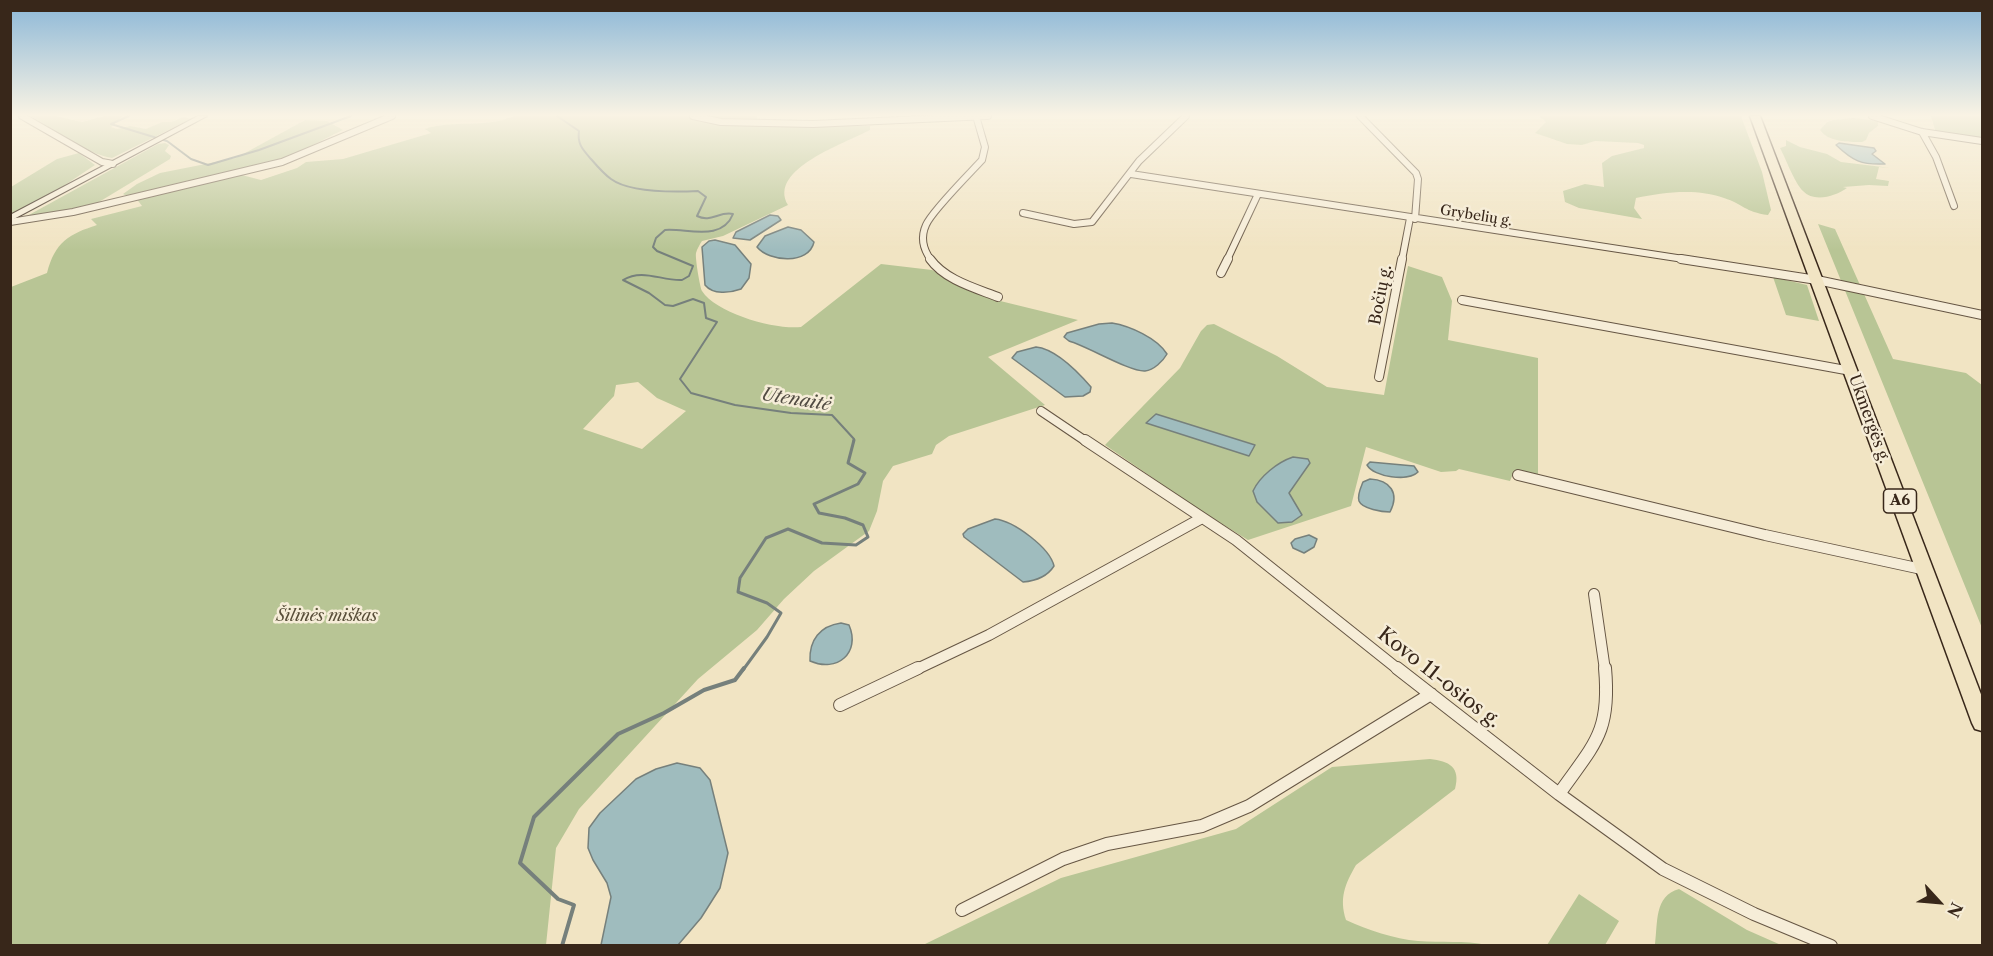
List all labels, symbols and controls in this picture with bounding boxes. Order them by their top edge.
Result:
street label: Grybelių g. [1439,202,1513,230]
street label: Bočių g. [1366,263,1396,327]
street label: Ukmergės g. [1844,372,1894,466]
water label: Utenaitė [760,384,832,416]
road number: A6 [1884,489,1916,513]
park label: Šilinės miškas [276,606,378,626]
street label: Kovo 11-osios g. [1373,623,1505,733]
north arrow [1909,872,1969,932]
text: N [1943,899,1967,921]

